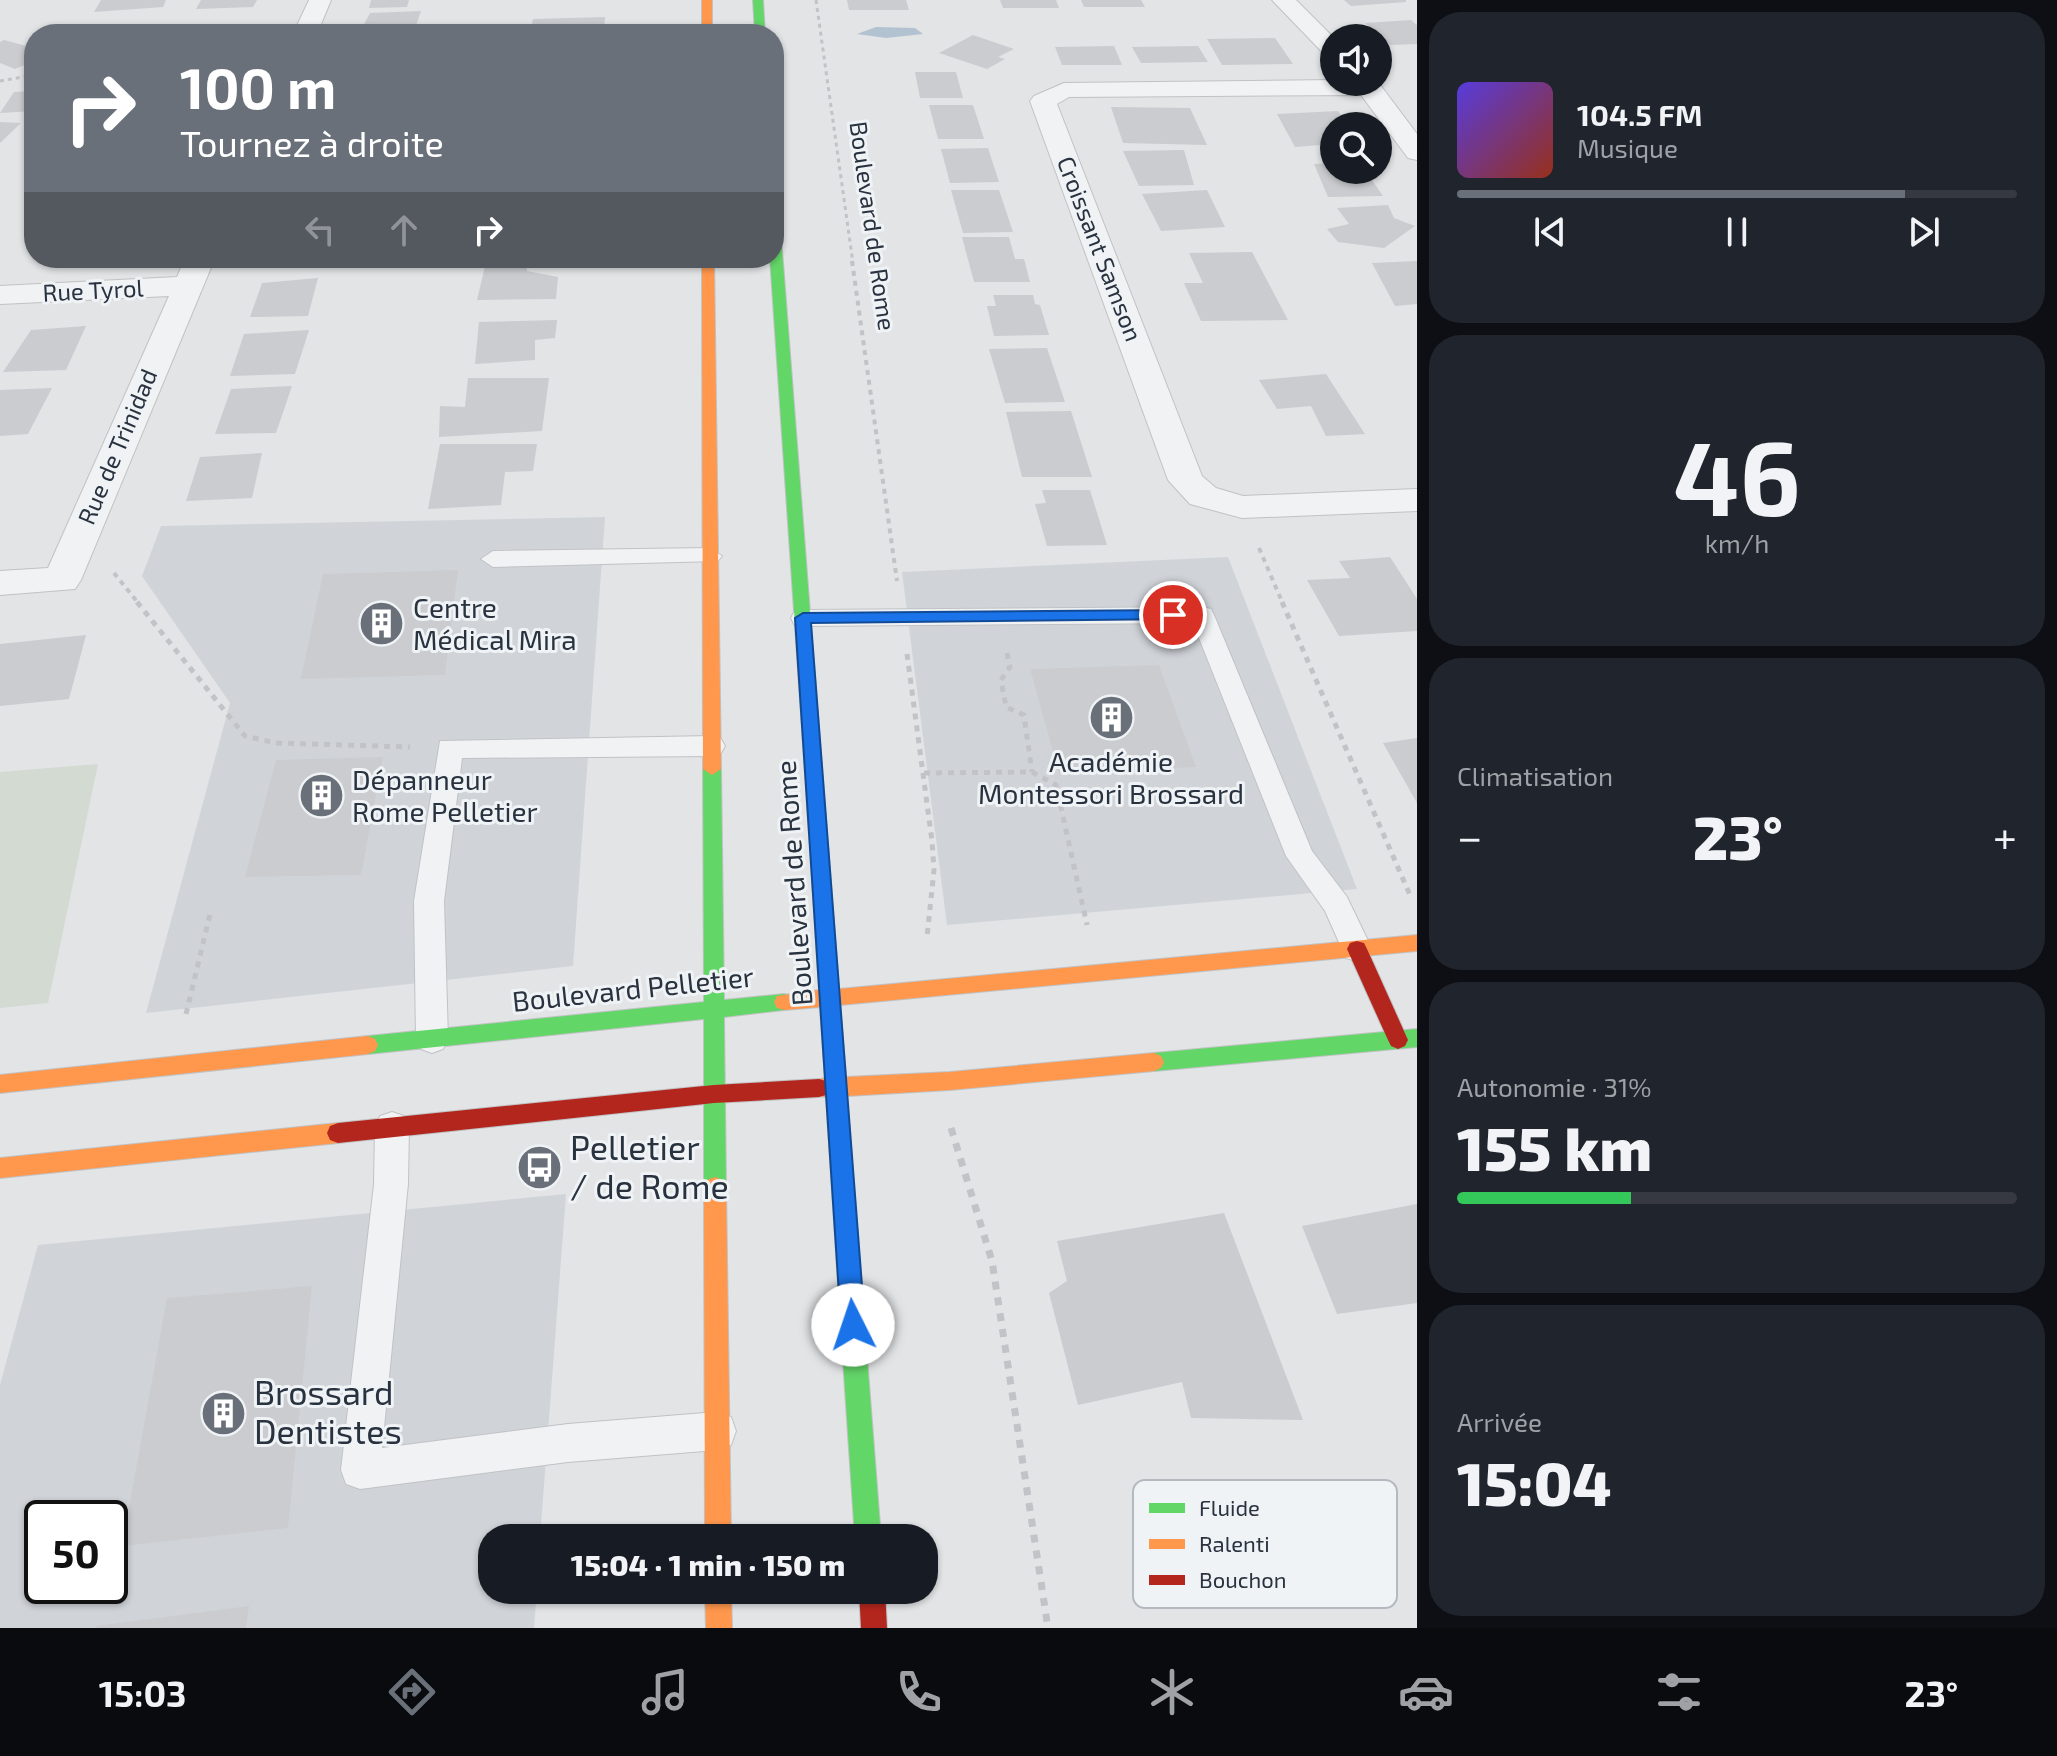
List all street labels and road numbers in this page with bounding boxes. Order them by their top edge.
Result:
street label: Boulevard de Rome [844,119,903,332]
street label: Croissant Samson [1052,152,1149,345]
street label: Rue Tyrol [42,272,144,307]
street label: Rue de Trinidad [71,364,162,529]
street label: Boulevard de Rome [767,759,819,1007]
street label: Boulevard Pelletier [510,958,755,1018]

